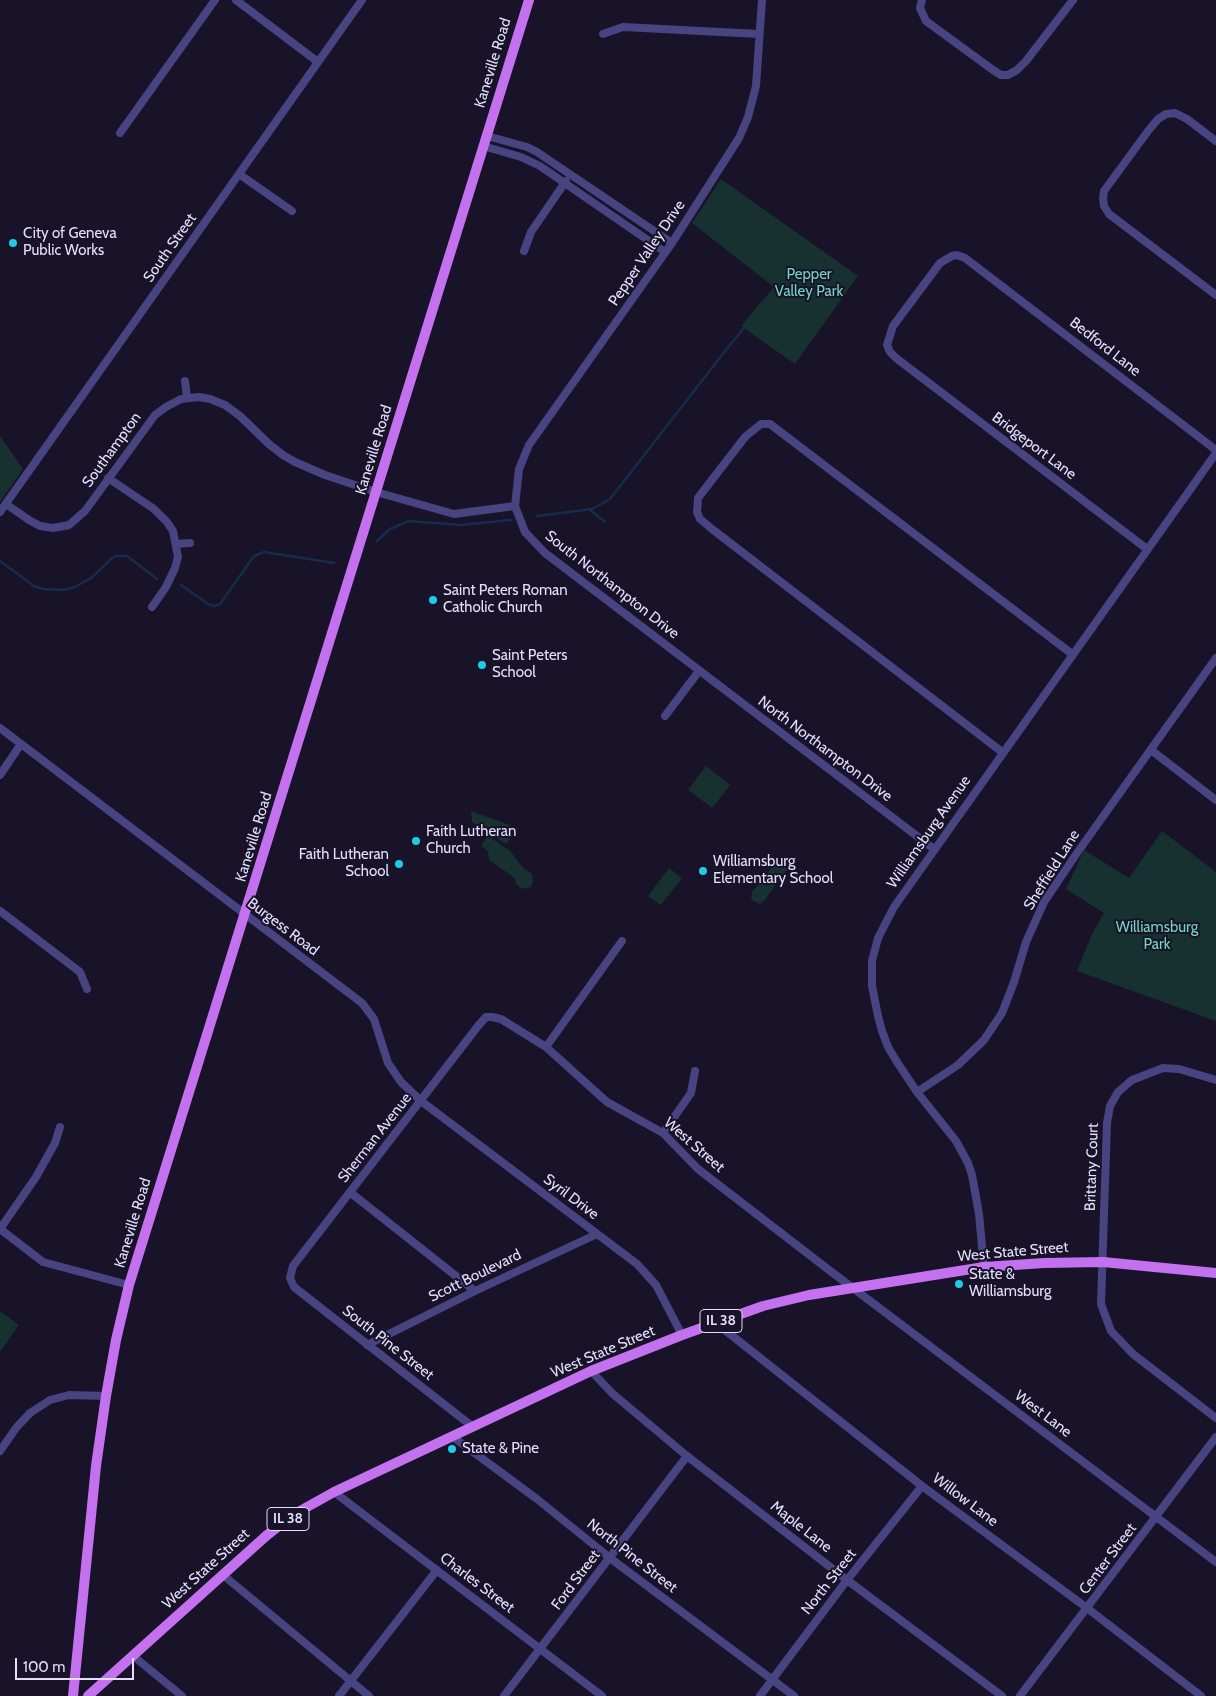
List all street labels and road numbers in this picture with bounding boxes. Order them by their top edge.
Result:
street label: Kaneville Road [471,16,515,110]
street label: Pepper Valley Drive [605,197,689,309]
street label: South Street [140,210,200,286]
street label: Bedford Lane [1066,314,1144,380]
street label: Kaneville Road [352,403,396,497]
street label: Bridgeport Lane [988,408,1080,484]
street label: Southampton [79,409,145,491]
street label: South Northampton Drive [541,527,683,643]
street label: North Northampton Drive [754,693,896,805]
street label: Williamsburg Avenue [883,772,975,892]
street label: Kaneville Road [232,790,276,884]
street label: Sheffield Lane [1020,827,1084,913]
street label: Burgess Road [244,894,322,960]
street label: Sherman Avenue [334,1090,416,1186]
street label: West Street [660,1114,728,1176]
street label: Brittany Court [1081,1123,1103,1211]
street label: Syril Drive [540,1170,602,1224]
street label: Kaneville Road [111,1176,155,1270]
street label: West State Street [957,1238,1069,1266]
street label: Scott Boulevard [426,1246,524,1306]
street label: South Pine Street [339,1302,437,1384]
road number: IL 38 [700,1310,742,1332]
street label: West State Street [548,1322,658,1382]
street label: West Lane [1011,1387,1075,1441]
street label: Willow Lane [929,1469,1001,1531]
street label: Maple Lane [767,1497,835,1557]
road number: IL 38 [267,1508,309,1530]
street label: North Pine Street [583,1515,681,1597]
street label: Center Street [1075,1520,1141,1598]
street label: West State Street [159,1525,253,1613]
street label: North Street [798,1546,860,1618]
street label: Ford Street [548,1547,604,1613]
street label: Charles Street [436,1549,518,1617]

